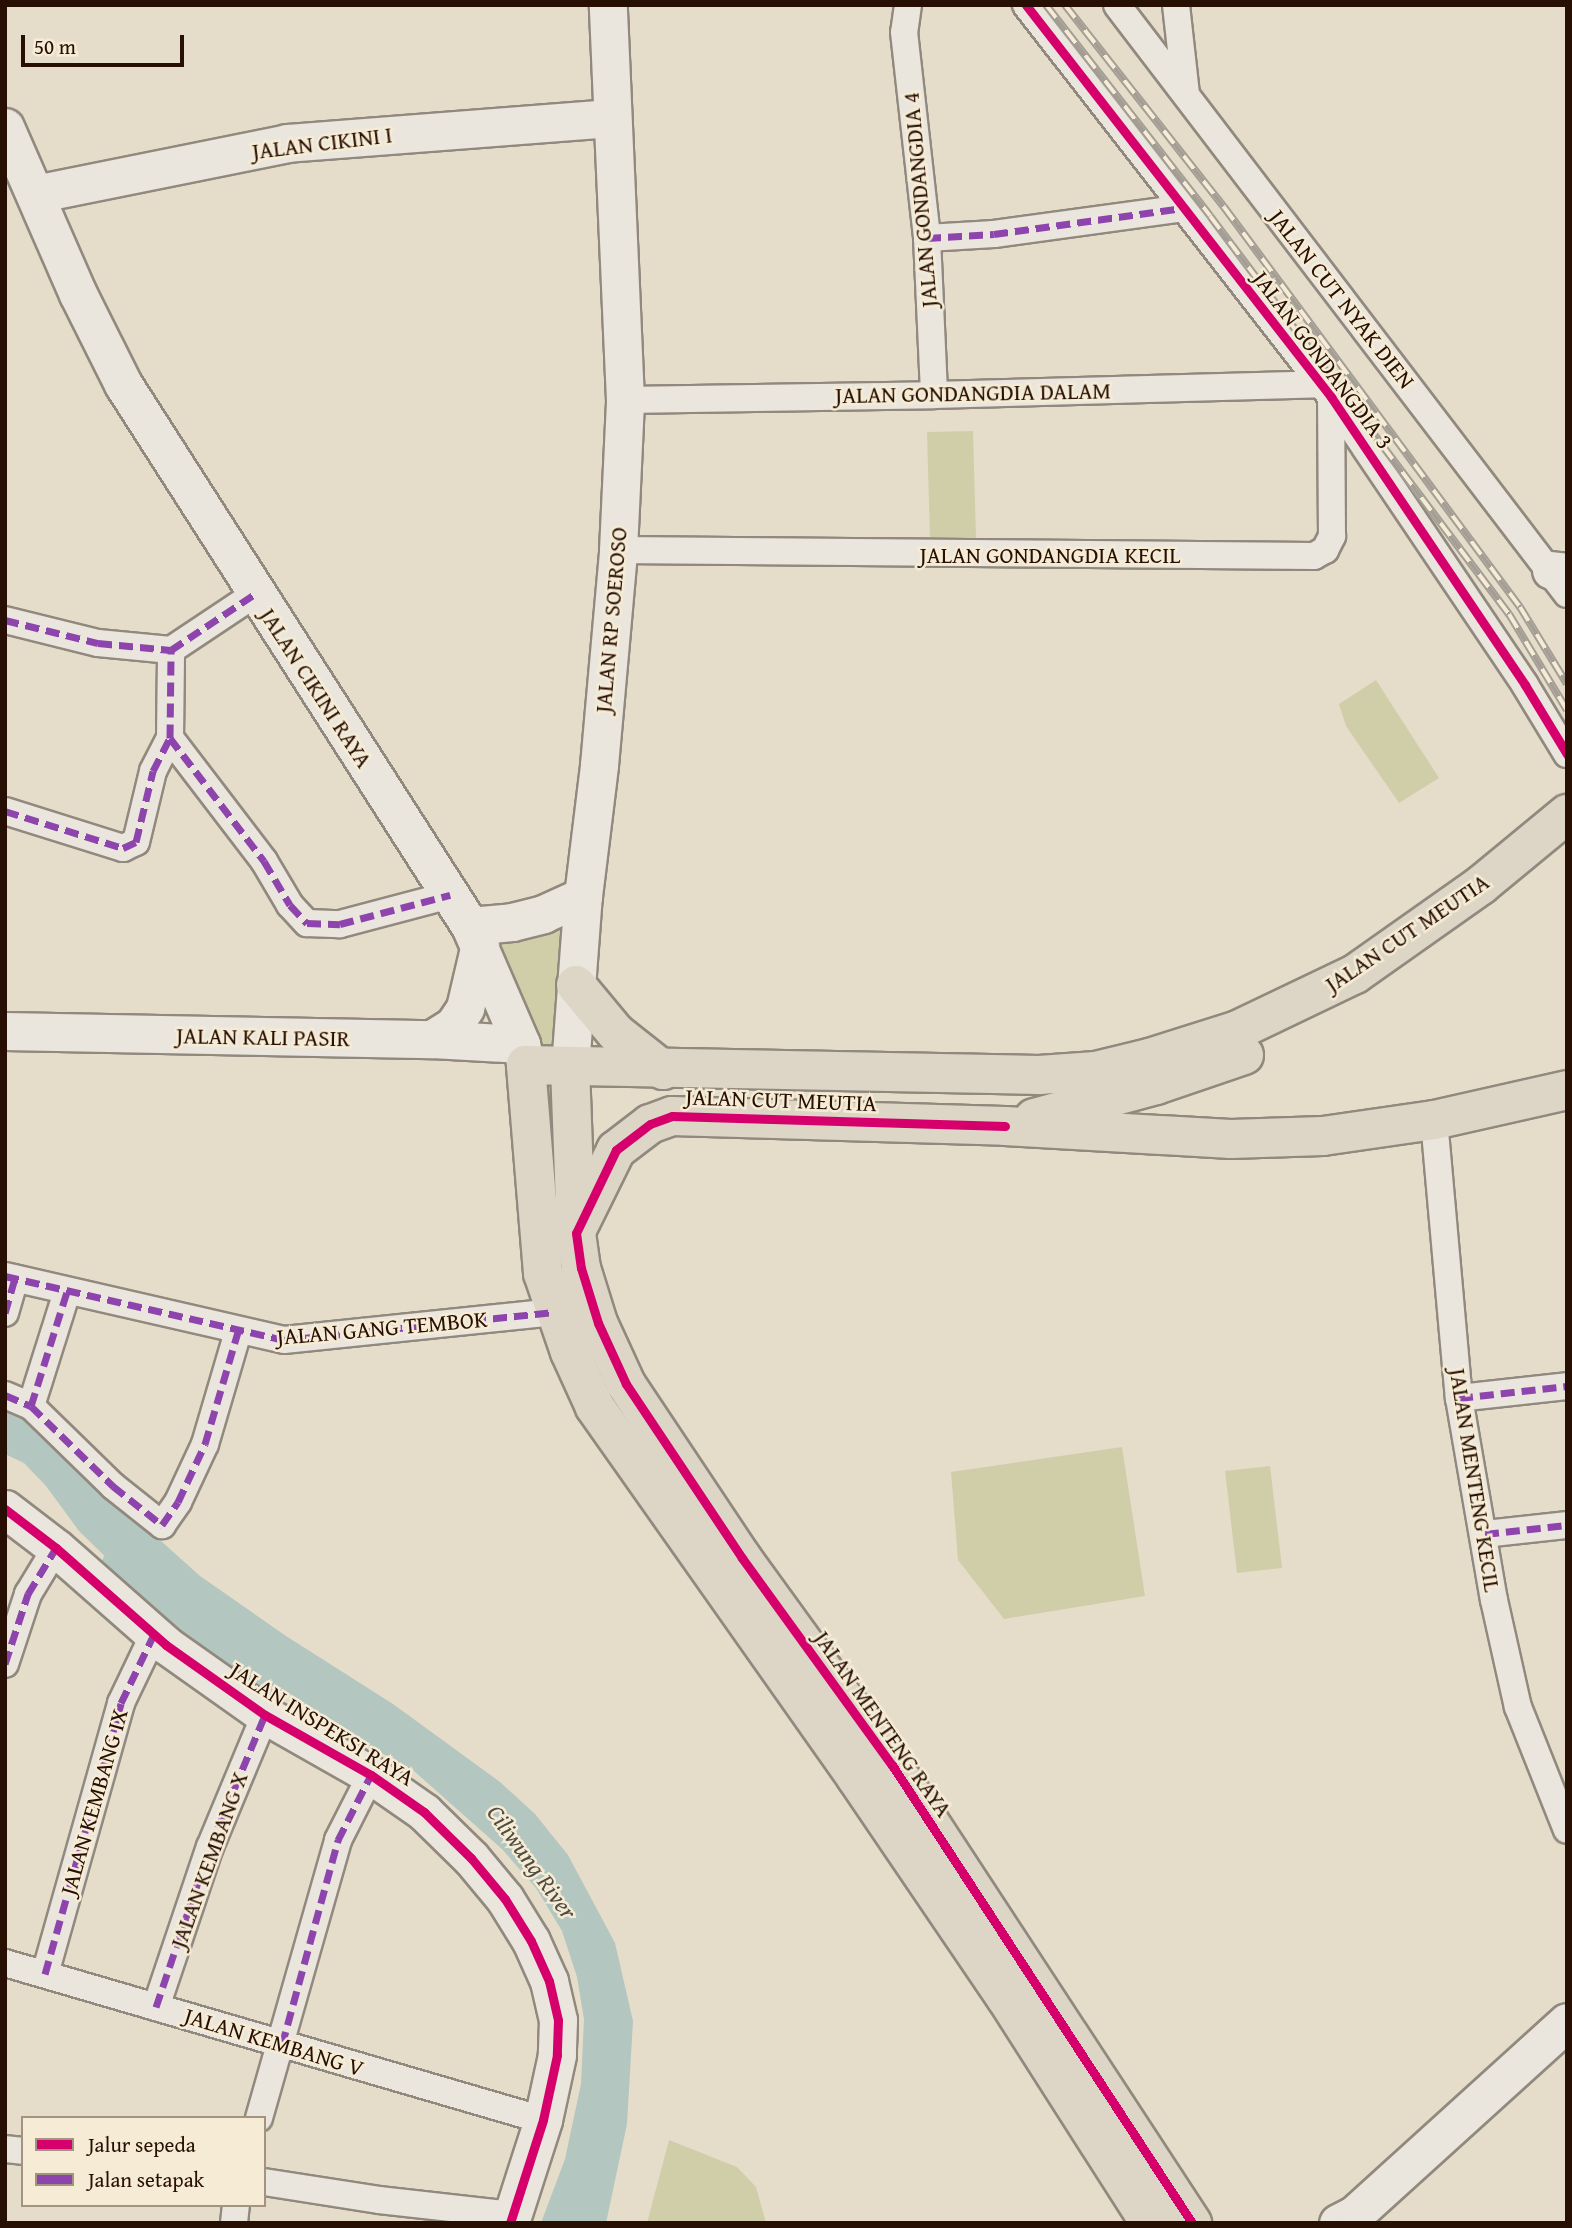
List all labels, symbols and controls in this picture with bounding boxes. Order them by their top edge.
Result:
scale bar [24,21,187,65]
text: 50 m [34,31,76,62]
street label: JALAN GONDANGDIA 4 [897,91,943,309]
street label: JALAN CIKINI I [250,121,394,165]
street label: JALAN CUT NYAK DIEN [1264,204,1420,394]
street label: JALAN GONDANGDIA 3 [1247,265,1399,455]
street label: JALAN GONDANGDIA DALAM [835,377,1111,409]
street label: JALAN RP SOEROSO [589,526,633,714]
street label: JALAN GONDANGDIA KECIL [920,541,1180,569]
street label: JALAN CIKINI RAYA [254,603,378,773]
street label: JALAN CUT MEUTIA [1320,868,1494,998]
street label: JALAN KALI PASIR [176,1022,350,1052]
street label: JALAN CUT MEUTIA [685,1083,877,1117]
street label: JALAN GANG TEMBOK [275,1305,489,1351]
street label: JALAN MENTENG KECIL [1444,1366,1506,1594]
street label: JALAN MENTENG RAYA [808,1625,958,1823]
street label: JALAN INSPEKSI RAYA [225,1656,419,1792]
street label: JALAN KEMBANG IX [54,1706,134,1898]
street label: JALAN KEMBANG X [164,1768,254,1952]
water label: Ciliwung River [481,1799,583,1925]
street label: JALAN KEMBANG V [181,2002,367,2082]
legend [21,2116,266,2207]
text: Jalur sepeda [88,2129,196,2160]
text: Jalan setapak [88,2164,204,2195]

